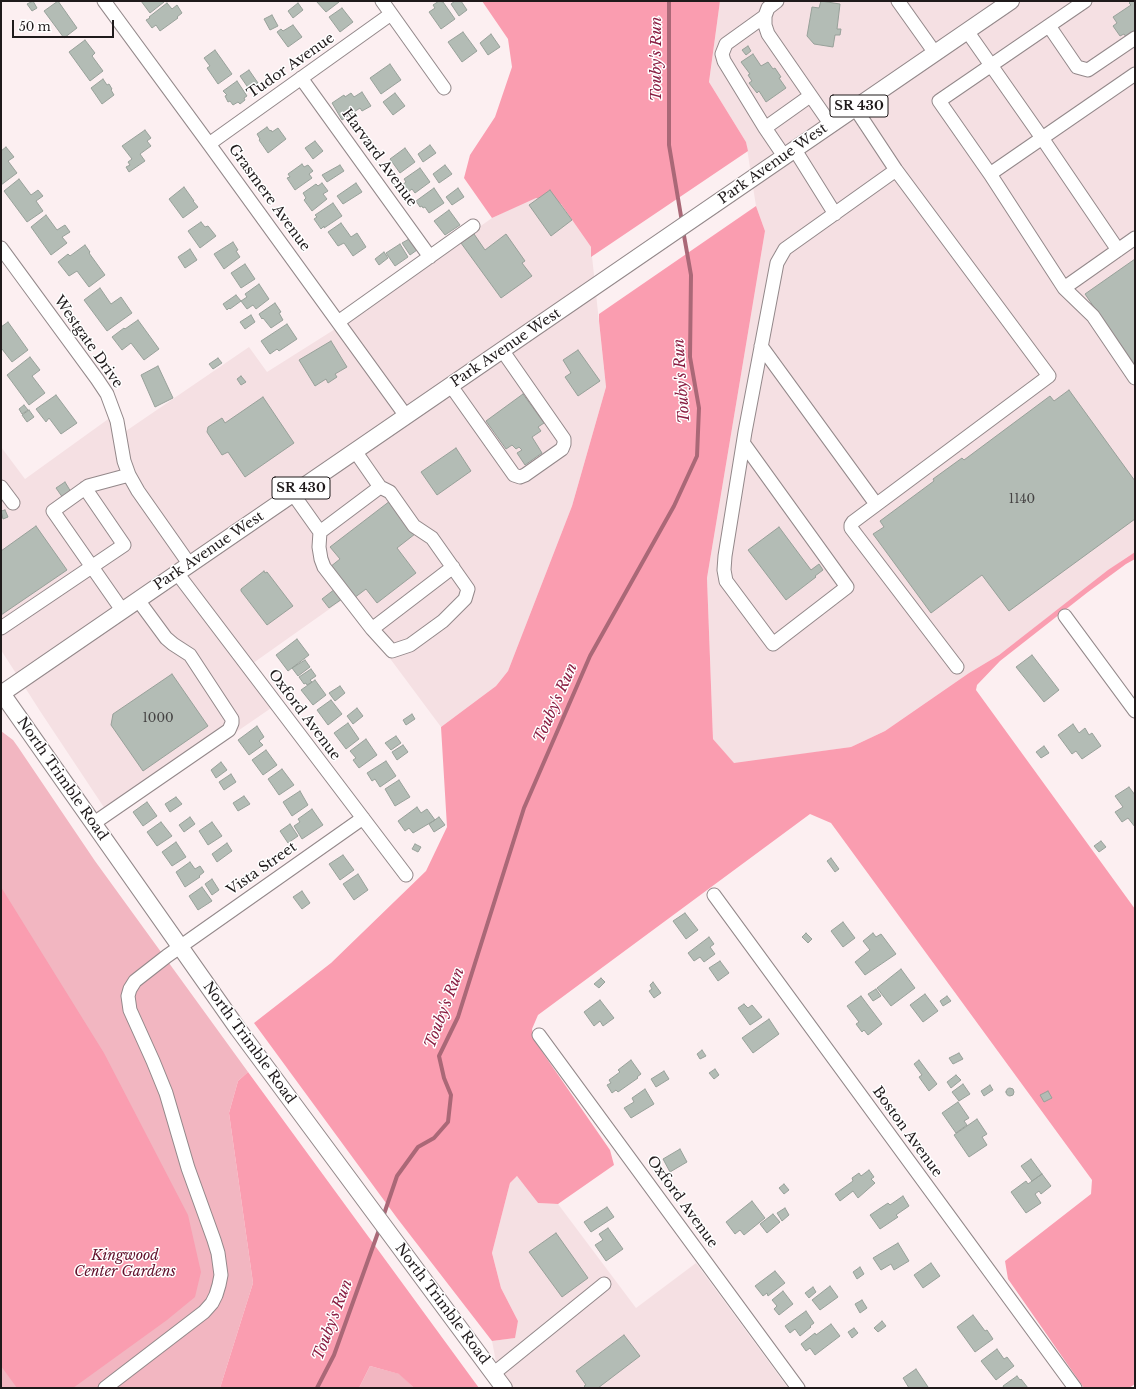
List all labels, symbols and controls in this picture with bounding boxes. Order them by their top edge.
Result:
scale bar [14,12,116,38]
water label: Touby's Run [648,17,666,101]
text: 50 m [19,19,51,34]
street label: Tudor Avenue [244,30,338,102]
road number: SR 430 [830,95,888,117]
street label: Harvard Avenue [338,106,420,210]
street label: Park Avenue West [715,120,831,208]
street label: Grasmere Avenue [225,141,313,255]
street label: Westgate Drive [50,293,126,391]
street label: Park Avenue West [448,305,564,391]
water label: Touby's Run [670,338,694,424]
road number: SR 430 [272,477,330,499]
house number: 1140 [1009,493,1035,507]
street label: Park Avenue West [151,508,267,594]
water label: Touby's Run [531,661,581,745]
street label: Oxford Avenue [264,666,344,764]
house number: 1000 [142,712,174,726]
street label: North Trimble Road [13,714,111,844]
street label: Vista Street [224,839,300,899]
water label: Touby's Run [421,965,469,1051]
street label: North Trimble Road [199,979,299,1107]
street label: Boston Avenue [869,1084,945,1180]
street label: Oxford Avenue [643,1153,721,1251]
street label: North Trimble Road [391,1240,493,1368]
park label: Kingwood Center Gardens [74,1248,176,1280]
water label: Touby's Run [309,1277,357,1363]

